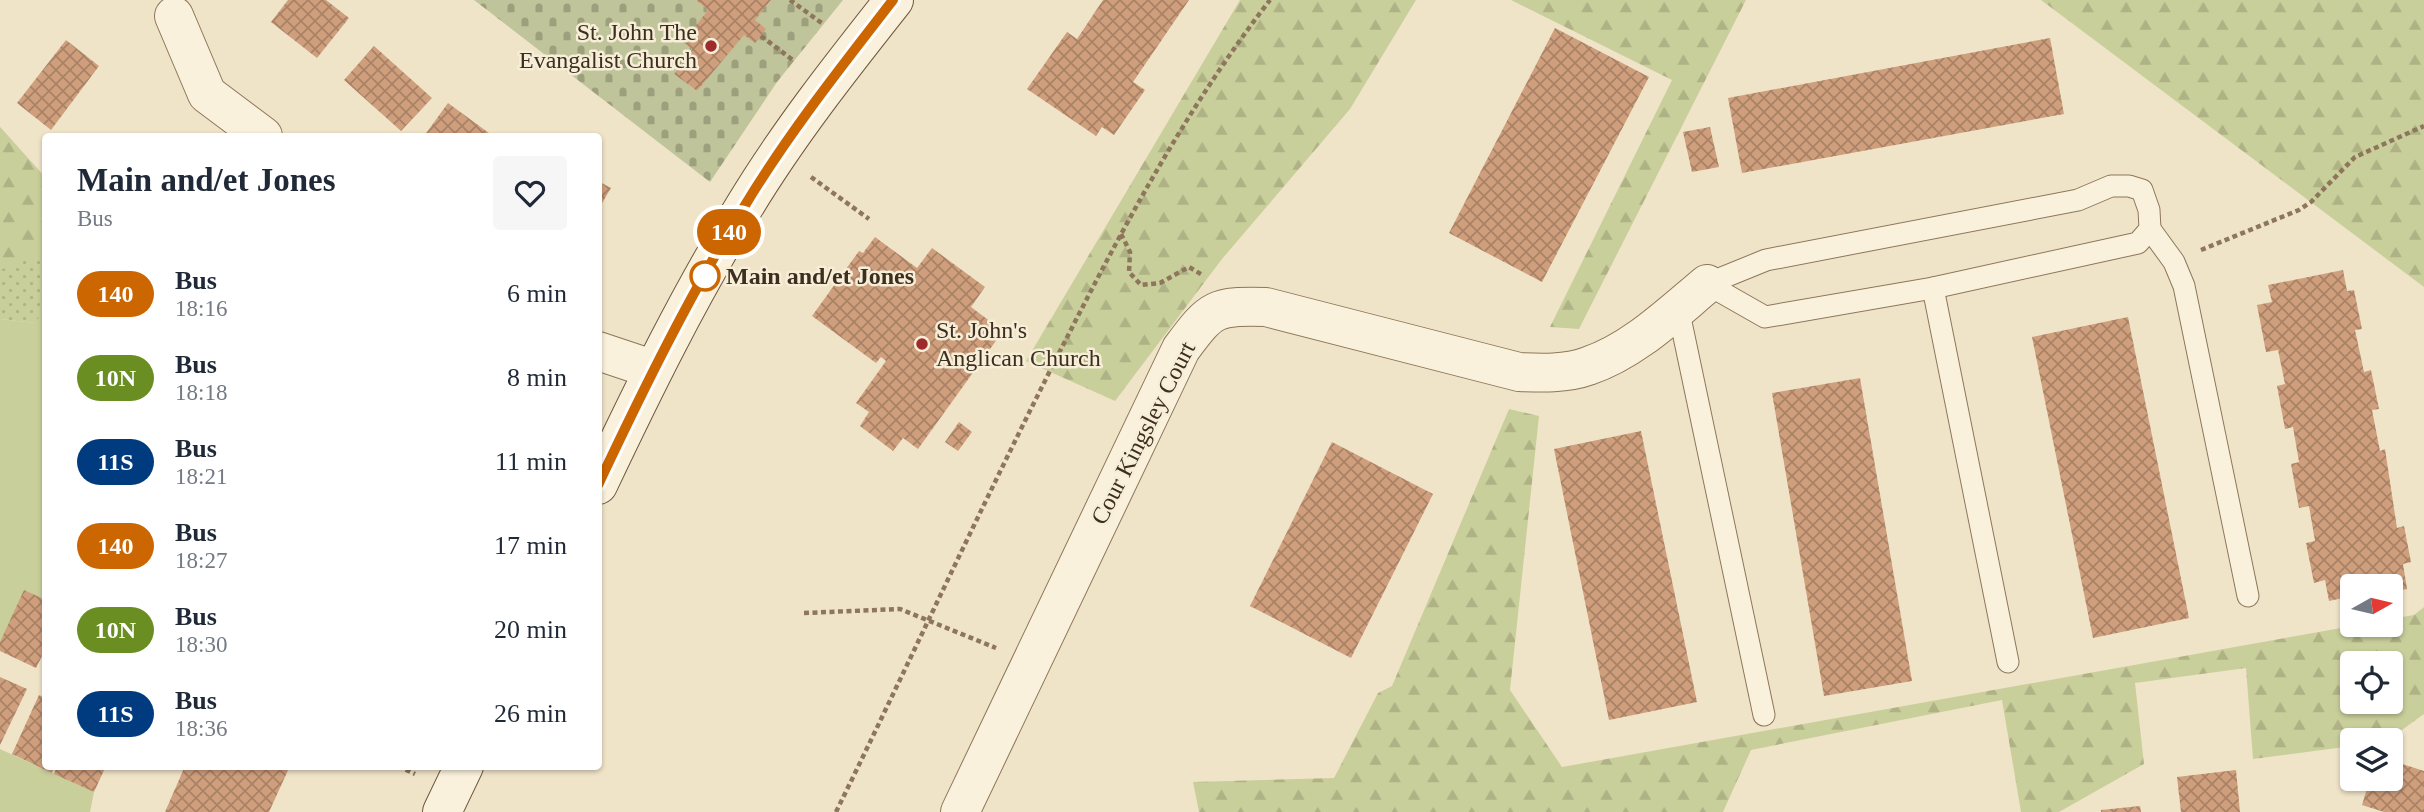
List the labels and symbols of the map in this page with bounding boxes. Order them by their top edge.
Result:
place label: St. John The Evangalist Church [519,19,697,73]
marker: St. John The Evangalist Church [703,38,719,54]
line badge: 140 [689,209,769,255]
marker: Main and/et Jones [690,261,720,291]
place label: Main and/et Jones [726,263,914,289]
place label: St. John's Anglican Church [936,317,1101,371]
marker: St. John's Anglican Church [914,336,930,352]
street label: Cour Kingsley Court [1086,337,1200,529]
north arrow [2340,574,2403,637]

